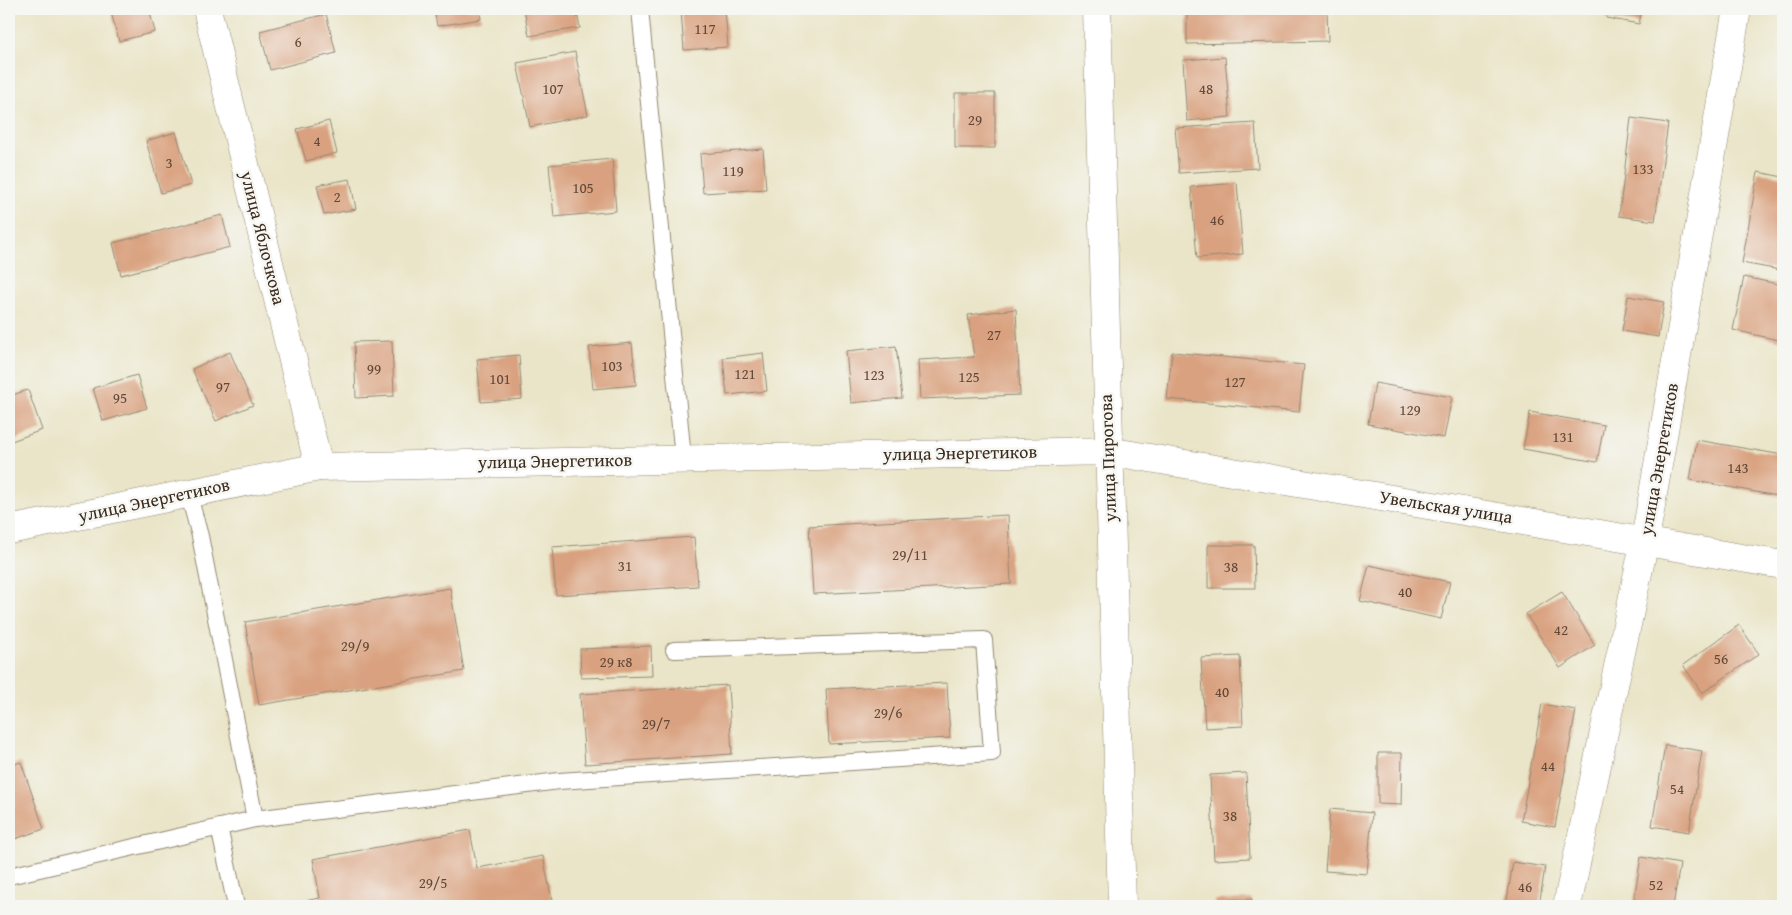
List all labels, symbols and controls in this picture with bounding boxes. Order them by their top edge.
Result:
house number: 117 [694,18,716,39]
house number: 6 [294,31,302,52]
house number: 107 [542,78,564,99]
house number: 48 [1199,78,1213,99]
house number: 29 [968,109,982,130]
house number: 4 [313,130,321,151]
house number: 3 [165,152,173,173]
house number: 133 [1632,158,1654,179]
house number: 119 [722,160,744,181]
street label: улица Яблочкова [234,167,293,308]
house number: 105 [572,177,594,198]
house number: 2 [333,186,341,207]
house number: 46 [1210,209,1224,230]
house number: 27 [987,324,1001,345]
house number: 103 [601,355,623,376]
house number: 99 [367,358,381,379]
house number: 121 [734,363,756,384]
house number: 123 [863,364,885,385]
house number: 125 [958,366,980,387]
house number: 101 [489,368,511,389]
house number: 127 [1224,371,1246,392]
house number: 97 [216,376,230,397]
street label: улица Энергетиков [1632,380,1685,538]
house number: 95 [113,387,127,408]
street label: улица Пирогова [1092,393,1123,523]
house number: 129 [1399,399,1421,420]
house number: 131 [1552,426,1574,447]
street label: улица Энергетиков [882,438,1038,467]
street label: улица Энергетиков [477,446,633,475]
house number: 143 [1727,457,1749,478]
street label: улица Энергетиков [75,470,232,529]
street label: Увельская улица [1378,483,1515,530]
house number: 29/11 [892,544,928,565]
house number: 31 [618,555,632,576]
house number: 38 [1224,556,1238,577]
house number: 40 [1398,581,1412,602]
house number: 42 [1554,619,1568,640]
house number: 29/9 [341,635,369,656]
house number: 56 [1714,648,1728,669]
house number: 29 к8 [600,651,632,672]
house number: 40 [1215,681,1229,702]
house number: 29/6 [874,702,902,723]
house number: 29/7 [642,713,670,734]
house number: 44 [1541,755,1555,776]
house number: 54 [1670,778,1684,799]
house number: 38 [1223,805,1237,826]
house number: 29/5 [419,872,447,893]
house number: 52 [1649,874,1663,895]
house number: 46 [1518,876,1532,897]

